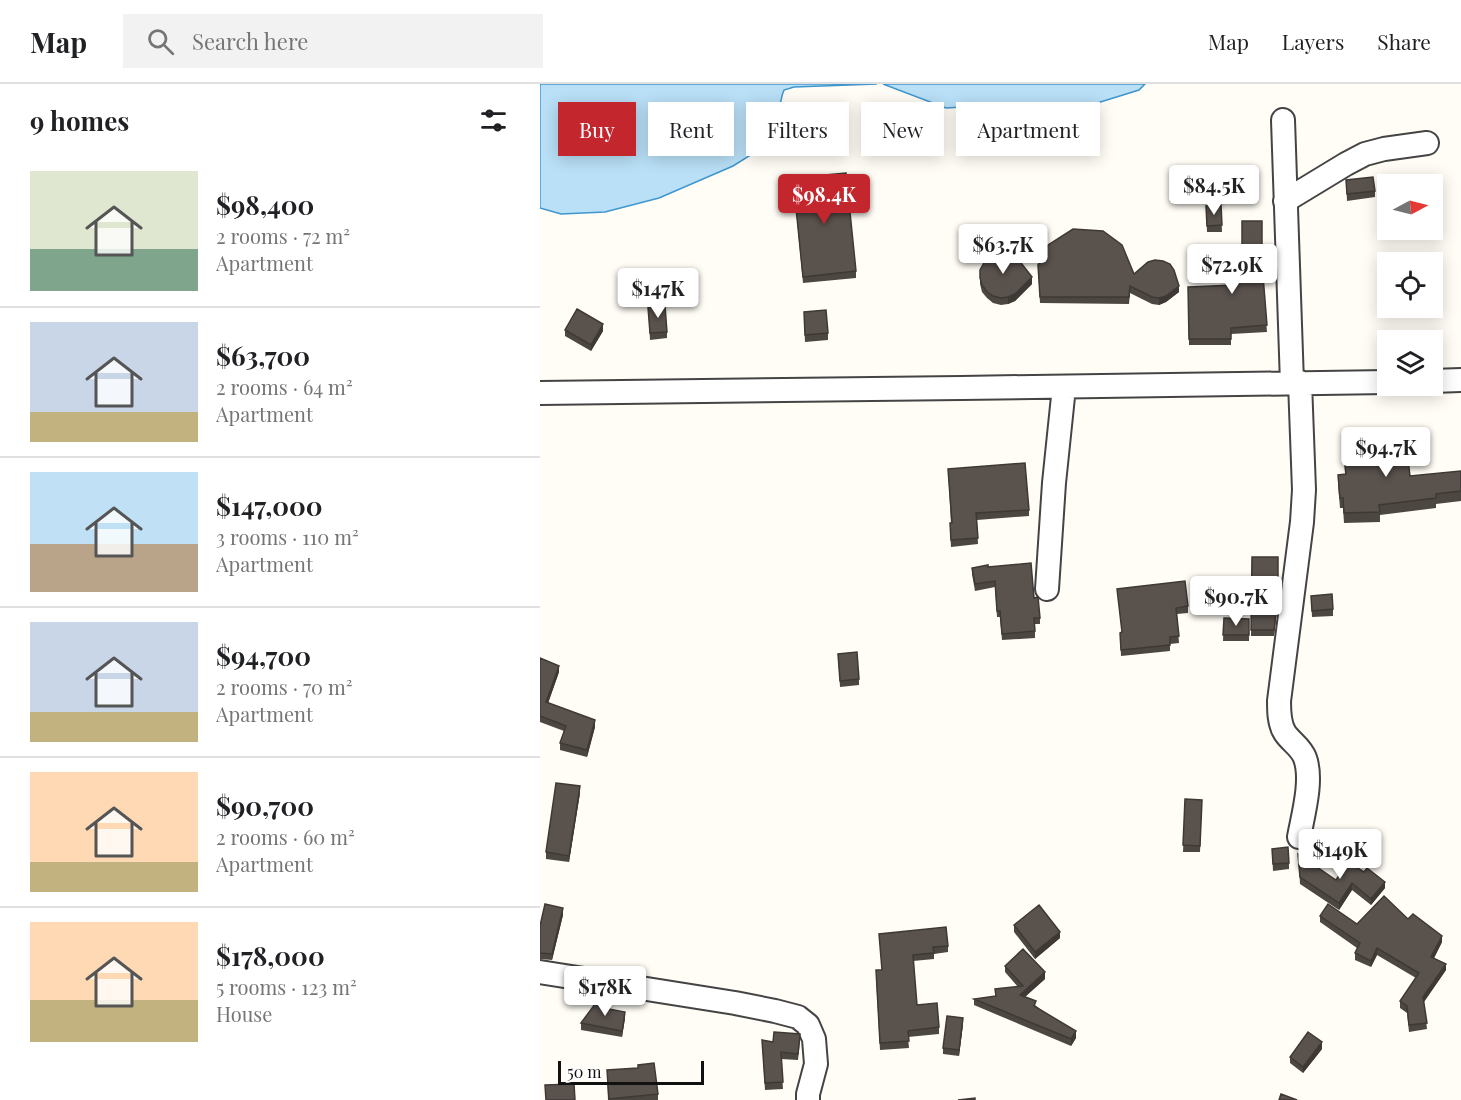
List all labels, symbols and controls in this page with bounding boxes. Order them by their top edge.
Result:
search box [123,14,543,68]
text: Map [30,23,87,60]
icon: search [144,25,177,58]
text: Search here [192,26,308,56]
text: Map [1208,27,1249,55]
text: Layers [1282,27,1344,55]
text: Share [1377,27,1431,55]
chip: Buy [558,102,636,156]
chip: Rent [648,102,734,156]
chip: Filters [746,102,849,156]
chip: New [861,102,944,156]
chip: Apartment [956,102,1100,156]
text: 9 homes [30,103,129,138]
icon: filters [477,104,510,137]
pin: $84.5K [1165,165,1263,216]
text: $84.5K [1183,171,1245,198]
pin: $98.4K [775,174,873,225]
north arrow [1377,174,1443,240]
map controls [1377,174,1443,396]
text: $98.4K [792,180,856,207]
text: $98,400 [216,187,314,222]
icon: home [78,195,150,267]
text: 2 rooms · 72 m² [216,222,350,249]
pin: $63.7K [954,224,1052,275]
text: $63.7K [973,230,1033,257]
pin: $72.9K [1183,244,1281,295]
text: Apartment [216,249,313,276]
text: $72.9K [1201,250,1263,277]
button: locate [1377,252,1443,318]
pin: $147K [616,268,700,319]
text: $147K [632,274,684,301]
button: layers [1377,330,1443,396]
text: $63,700 [216,338,310,373]
icon: home [78,346,150,418]
text: 2 rooms · 64 m² [216,373,353,400]
text: Apartment [216,400,313,427]
pin: $94.7K [1337,427,1435,478]
text: $94.7K [1355,433,1417,460]
text: $147,000 [216,488,323,523]
icon: home [78,496,150,568]
text: 3 rooms · 110 m² [216,523,359,550]
text: Apartment [216,550,313,577]
pin: $90.7K [1187,576,1285,627]
text: $90.7K [1204,582,1268,609]
text: $94,700 [216,638,311,673]
icon: home [78,646,150,718]
text: 2 rooms · 70 m² [216,673,353,700]
text: Apartment [216,700,313,727]
text: $90,700 [216,788,314,823]
icon: home [78,796,150,868]
text: 2 rooms · 60 m² [216,823,355,850]
pin: $149K [1298,829,1382,880]
text: $149K [1312,835,1368,862]
text: Apartment [216,850,313,877]
text: $178,000 [216,938,325,973]
icon: home [78,946,150,1018]
pin: $178K [563,966,647,1017]
text: $178K [578,972,632,999]
text: 5 rooms · 123 m² [216,973,357,1000]
text: House [216,1000,272,1027]
scale bar [558,1058,704,1086]
text: 50 m [567,1061,601,1082]

